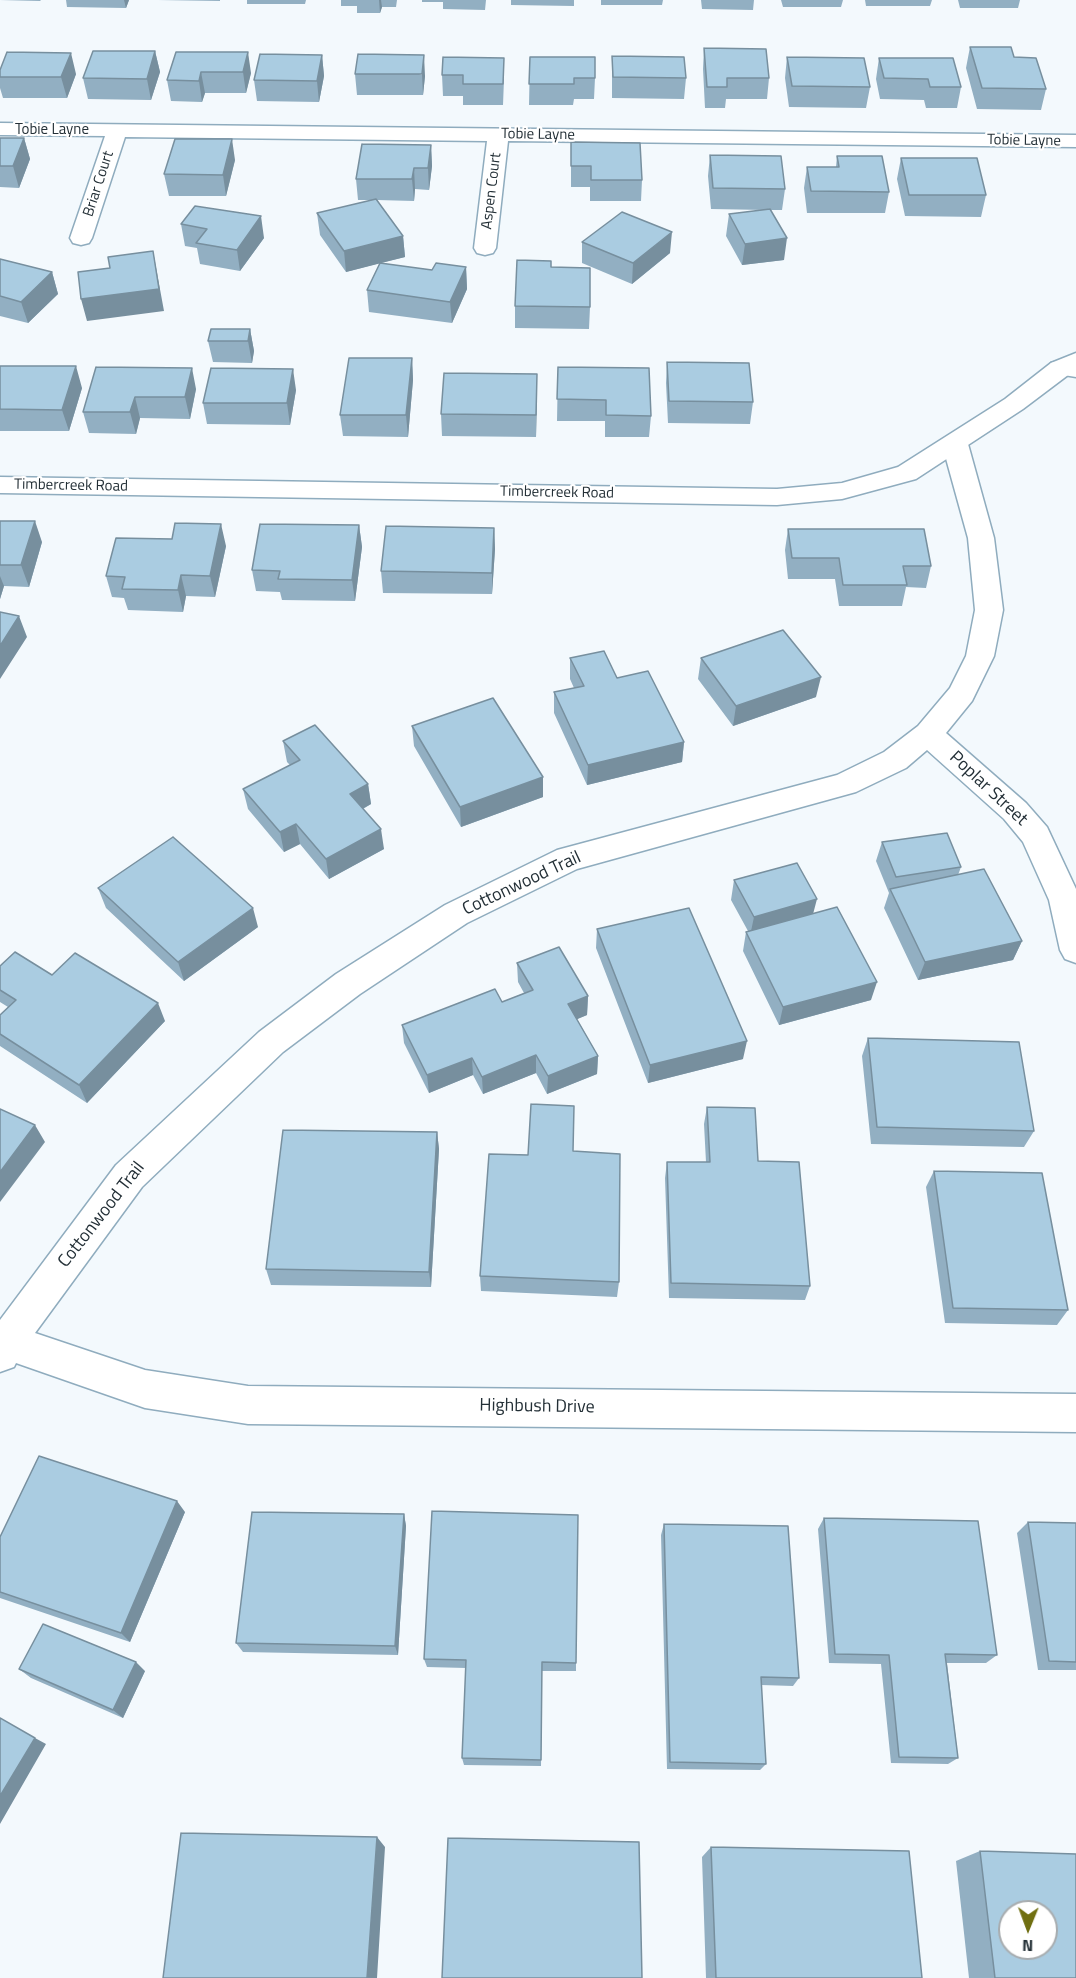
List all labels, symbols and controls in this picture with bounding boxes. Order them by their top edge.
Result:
street label: Tobie Layne [15,121,89,139]
street label: Tobie Layne [501,125,575,145]
street label: Tobie Layne [987,131,1061,151]
street label: Briar Court [80,149,118,219]
street label: Aspen Court [478,152,506,230]
street label: Timbercreek Road [14,476,128,496]
street label: Timbercreek Road [500,483,614,503]
street label: Poplar Street [944,747,1032,831]
street label: Cottonwood Trail [459,847,585,921]
street label: Cottonwood Trail [54,1158,150,1272]
street label: Highbush Drive [479,1395,595,1419]
north arrow [998,1900,1058,1960]
text: N [1022,1934,1033,1958]

